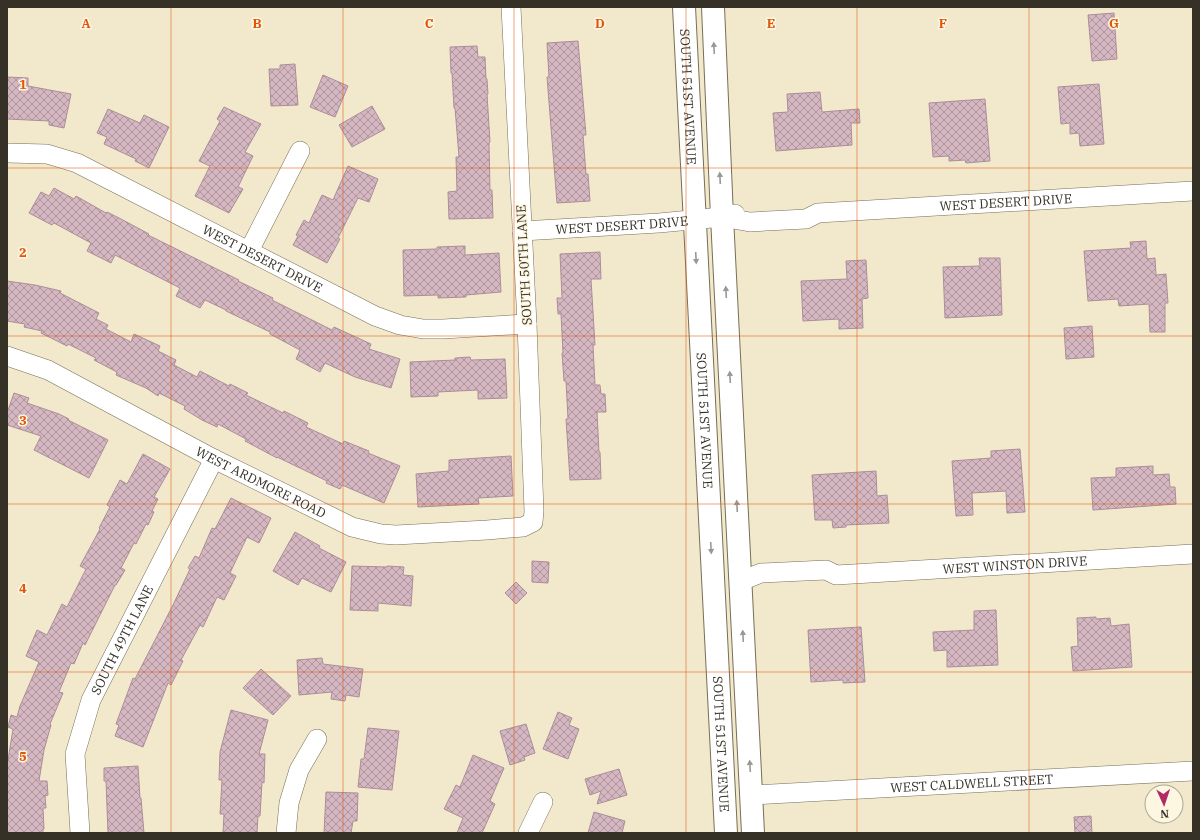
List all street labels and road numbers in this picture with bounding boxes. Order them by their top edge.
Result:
street label: SOUTH 51ST AVENUE [677,28,701,165]
street label: WEST DESERT DRIVE [939,190,1073,214]
street label: SOUTH 50TH LANE [512,204,536,326]
street label: WEST DESERT DRIVE [555,212,689,238]
street label: WEST DESERT DRIVE [200,220,326,296]
street label: SOUTH 51ST AVENUE [693,352,717,489]
street label: WEST ARDMORE ROAD [193,442,329,521]
street label: WEST WINSTON DRIVE [942,552,1088,577]
street label: SOUTH 49TH LANE [87,582,157,698]
street label: SOUTH 51ST AVENUE [710,676,733,812]
street label: WEST CALDWELL STREET [890,770,1054,796]

